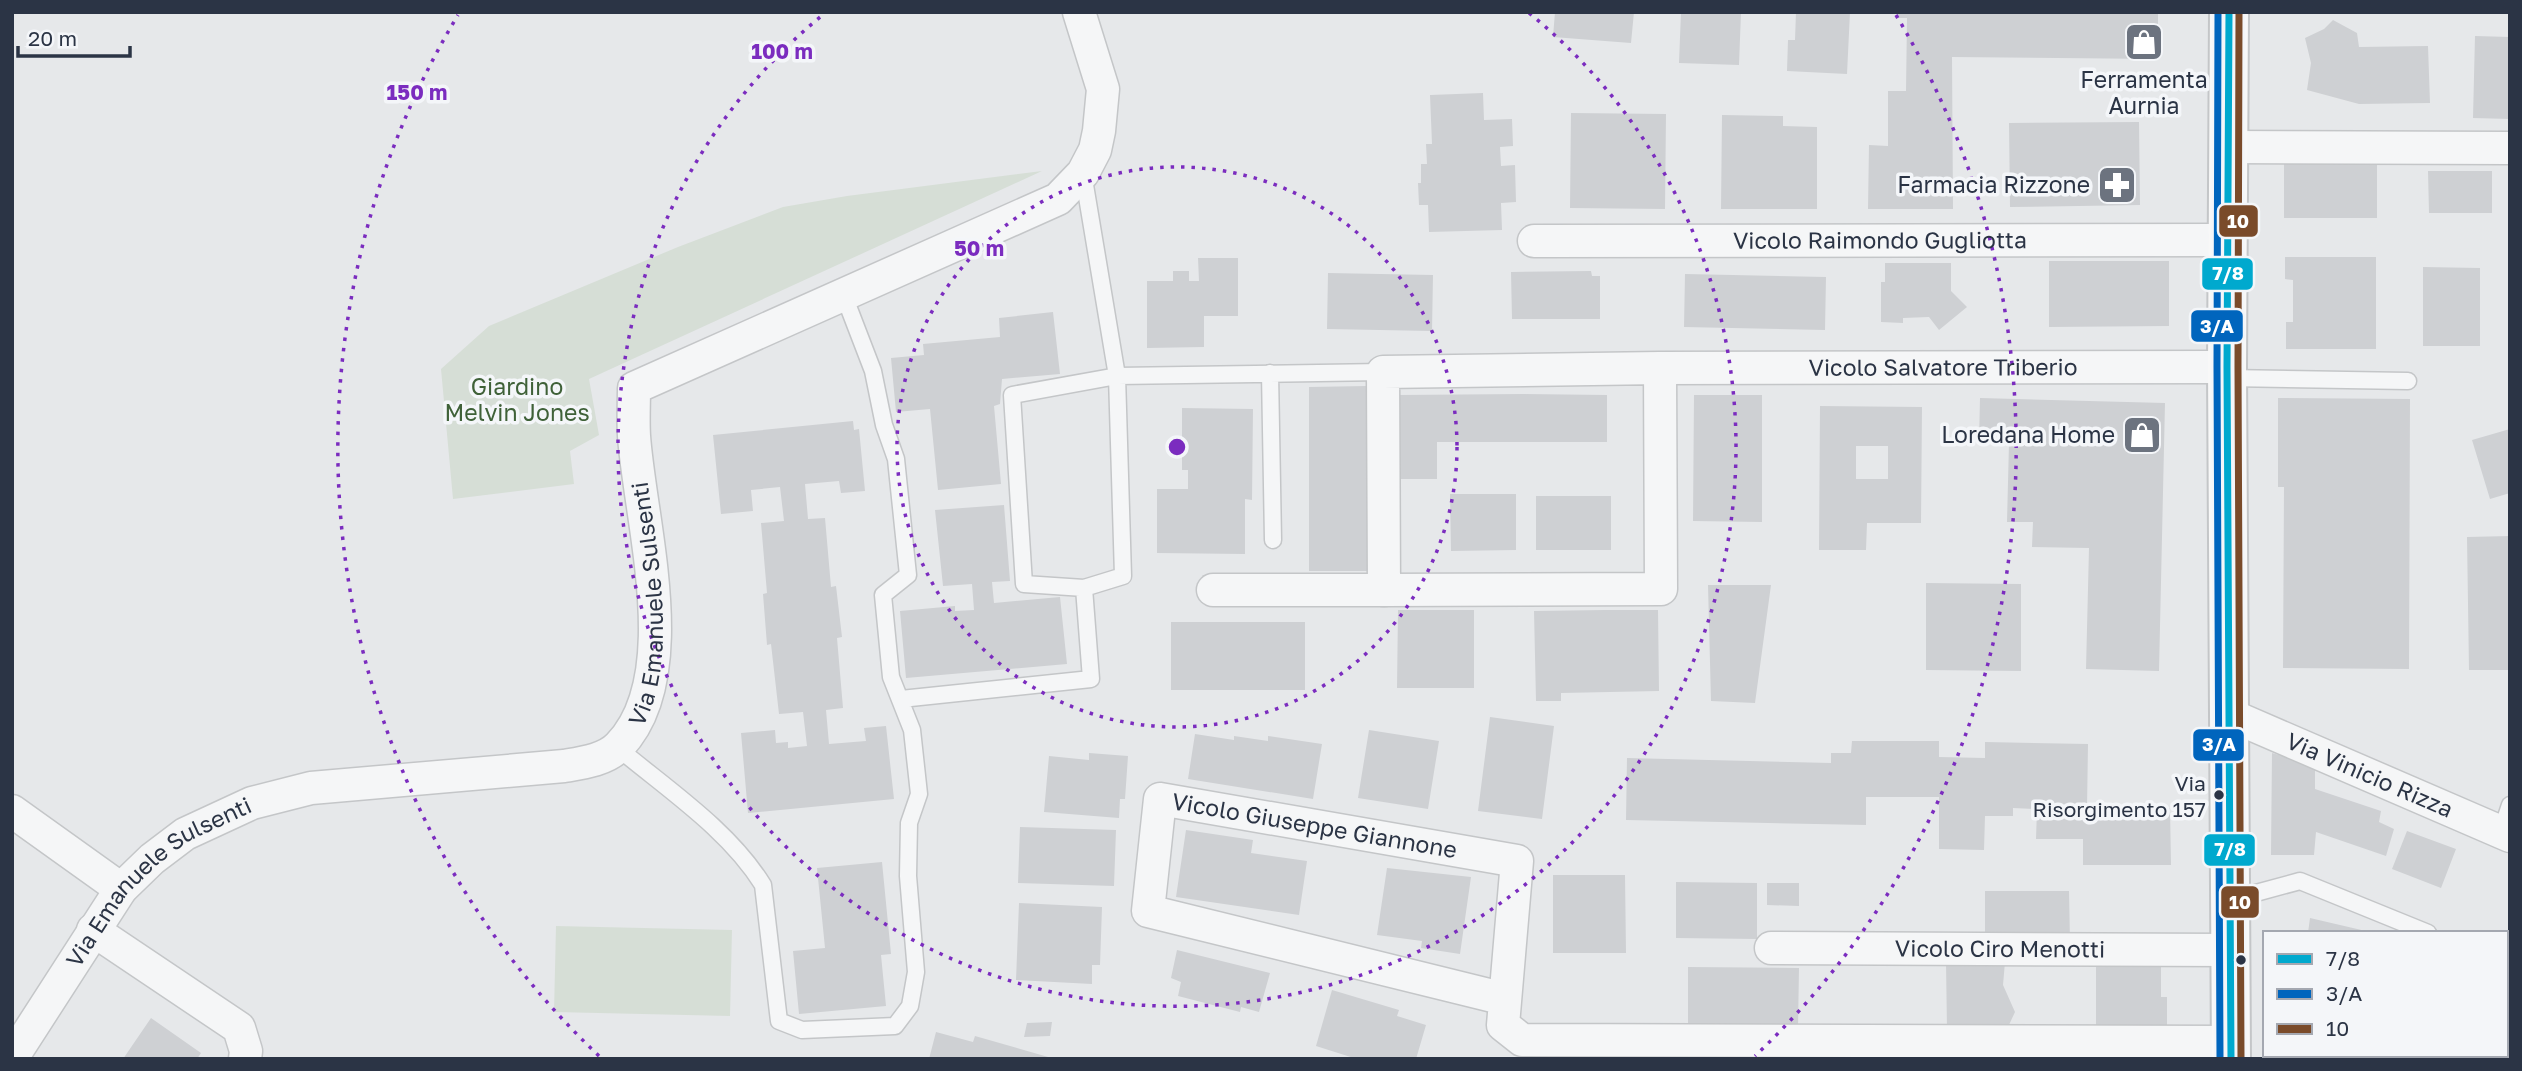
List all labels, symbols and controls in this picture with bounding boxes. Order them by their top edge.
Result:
scale bar [18,14,130,58]
shop icon: Ferramenta Aurnia [2123,21,2165,63]
text: 20 m [28,25,77,51]
text: 100 m [751,38,813,64]
place label: Ferramenta Aurnia [2080,65,2208,119]
text: 150 m [387,79,447,105]
pharmacy icon: Farmacia Rizzone [2096,164,2138,206]
place label: Farmacia Rizzone [1897,170,2090,198]
line badge: 10 [2218,204,2259,238]
text: 10 [2227,209,2249,232]
street label: Vicolo Raimondo Gugliotta [1733,225,2027,254]
text: 50 m [954,235,1004,261]
line badge: 7/8 [2201,257,2254,291]
text: 7/8 [2212,261,2244,284]
line badge: 3/A [2190,309,2244,343]
text: 3/A [2200,314,2235,337]
street label: Vicolo Salvatore Triberio [1808,352,2077,381]
park label: Giardino Melvin Jones [444,372,590,426]
shop icon: Loredana Home [2121,414,2163,456]
place label: Loredana Home [1941,420,2115,448]
centre of rings [1165,435,1189,459]
street label: Via Emanuele Sulsenti [622,480,668,730]
street label: Via Vinicio Rizza [2282,726,2458,823]
line badge: 3/A [2192,728,2245,762]
text: 3/A [2202,732,2237,755]
place label: Via Risorgimento 157 [2033,770,2206,822]
street label: Vicolo Giuseppe Giannone [1170,786,1459,863]
marker: Via Risorgimento 157 [2212,788,2226,802]
street label: Via Emanuele Sulsenti [59,790,255,972]
line badge: 7/8 [2203,833,2256,867]
text: 7/8 [2214,837,2246,860]
line badge: 10 [2220,885,2260,919]
text: 10 [2229,890,2251,913]
legend [2263,931,2508,1057]
street label: Vicolo Ciro Menotti [1895,934,2105,962]
text: 7/8 [2326,945,2360,971]
unlabelled marker [2234,953,2248,967]
text: 3/A [2326,980,2362,1006]
text: 10 [2326,1015,2349,1041]

